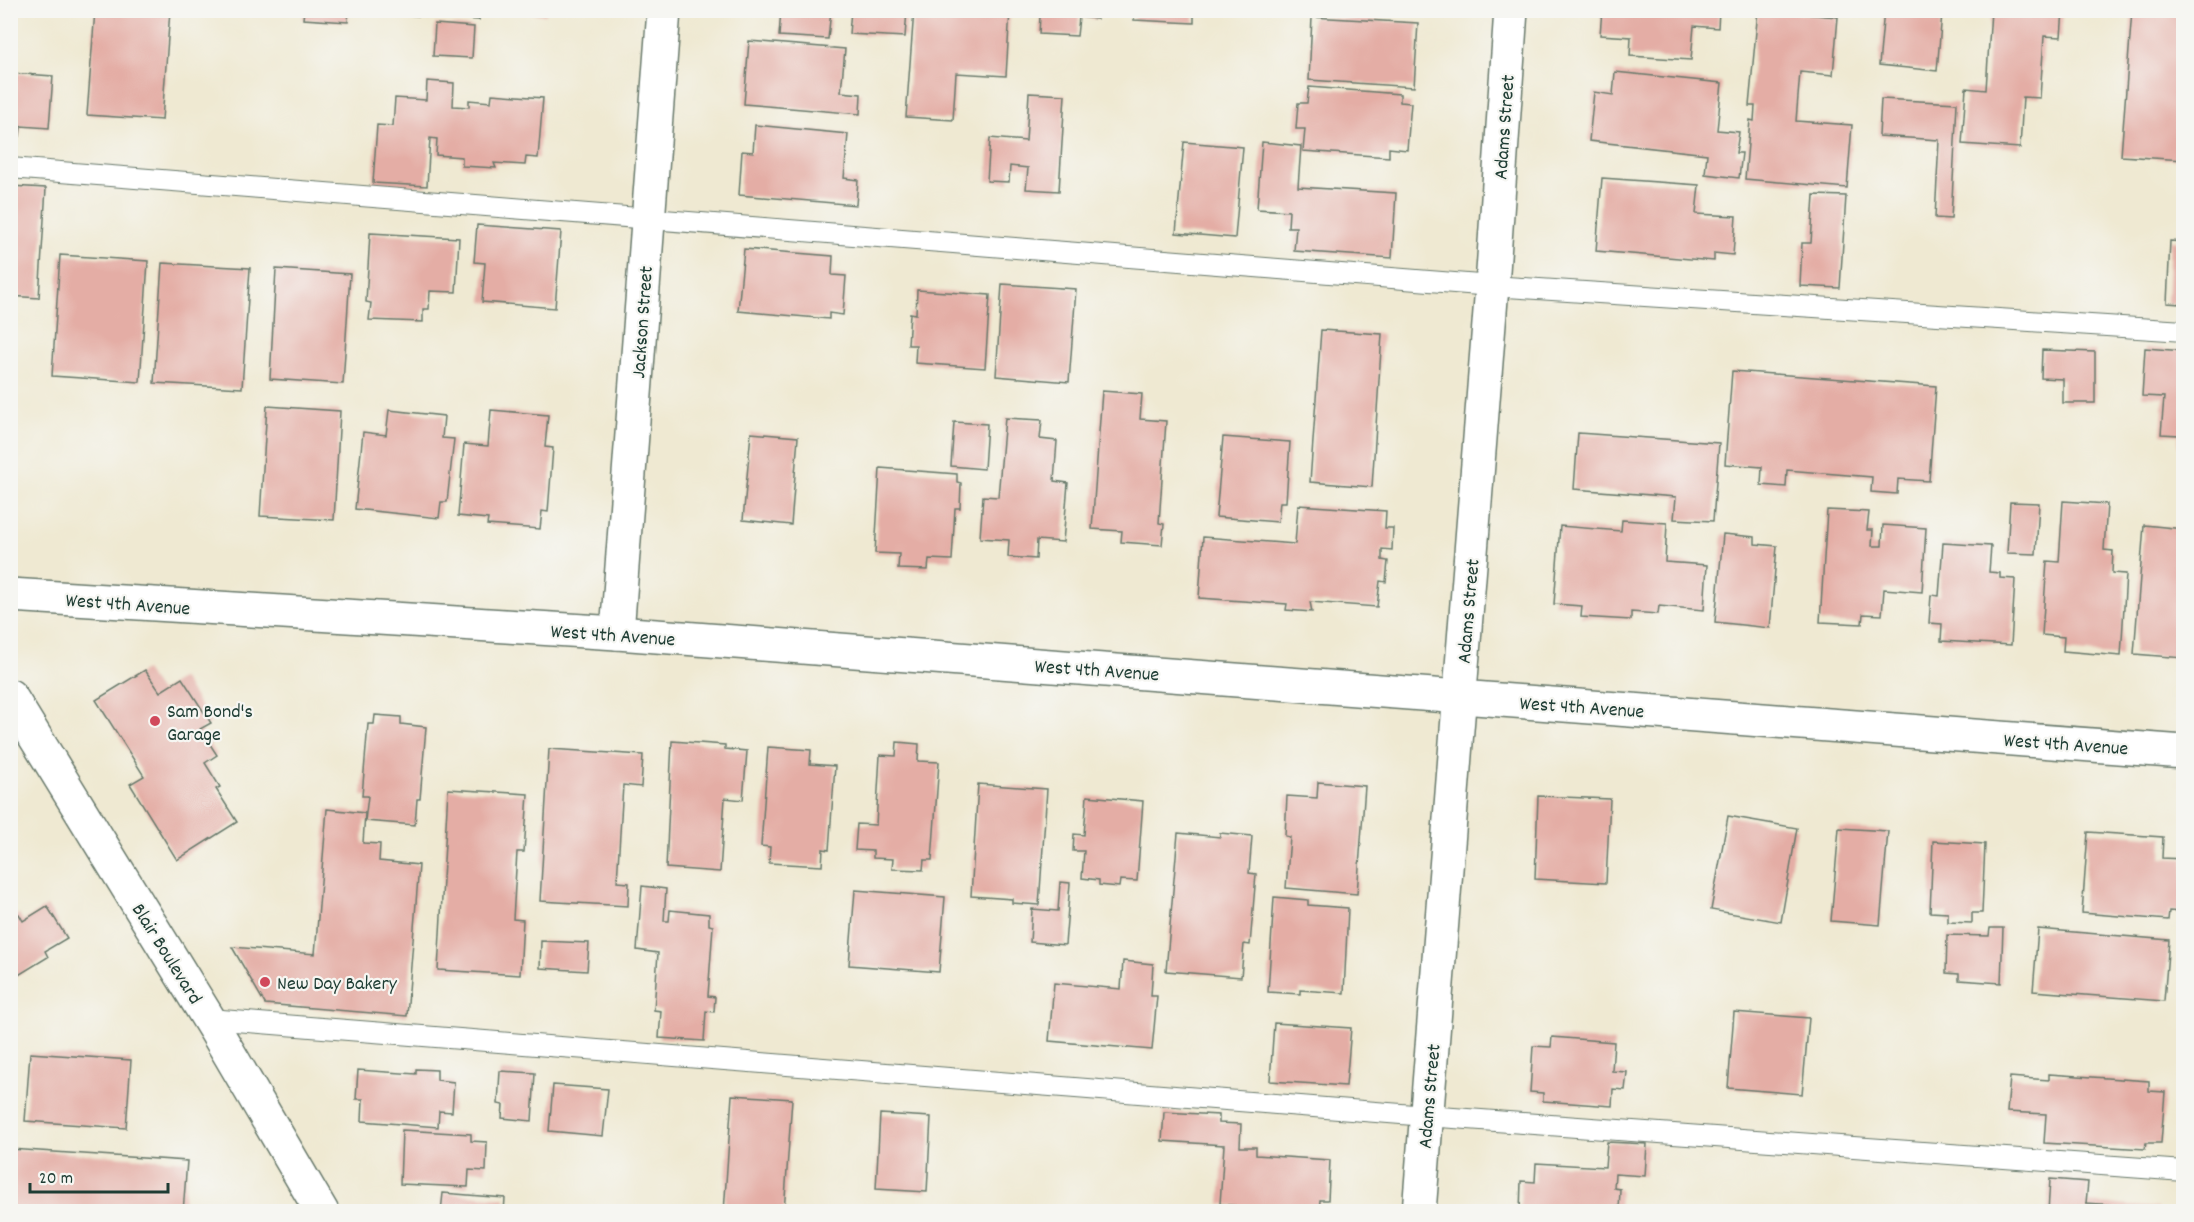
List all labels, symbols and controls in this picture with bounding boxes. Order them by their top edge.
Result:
street label: Adams Street [1488,74,1524,181]
street label: Jackson Street [626,265,662,379]
street label: Adams Street [1451,558,1489,665]
street label: West 4th Avenue [65,588,191,624]
street label: West 4th Avenue [550,619,676,655]
street label: West 4th Avenue [1034,654,1160,690]
street label: West 4th Avenue [1519,691,1645,727]
place label: Sam Bond's Garage [167,699,253,750]
marker: Sam Bond's Garage [148,714,162,728]
street label: West 4th Avenue [2003,728,2129,764]
street label: Blair Boulevard [123,899,208,1011]
place label: New Day Bakery [277,971,398,999]
marker: New Day Bakery [258,975,272,989]
street label: Adams Street [1412,1043,1450,1150]
scale bar [30,1156,168,1194]
text: 20 m [39,1167,73,1192]

